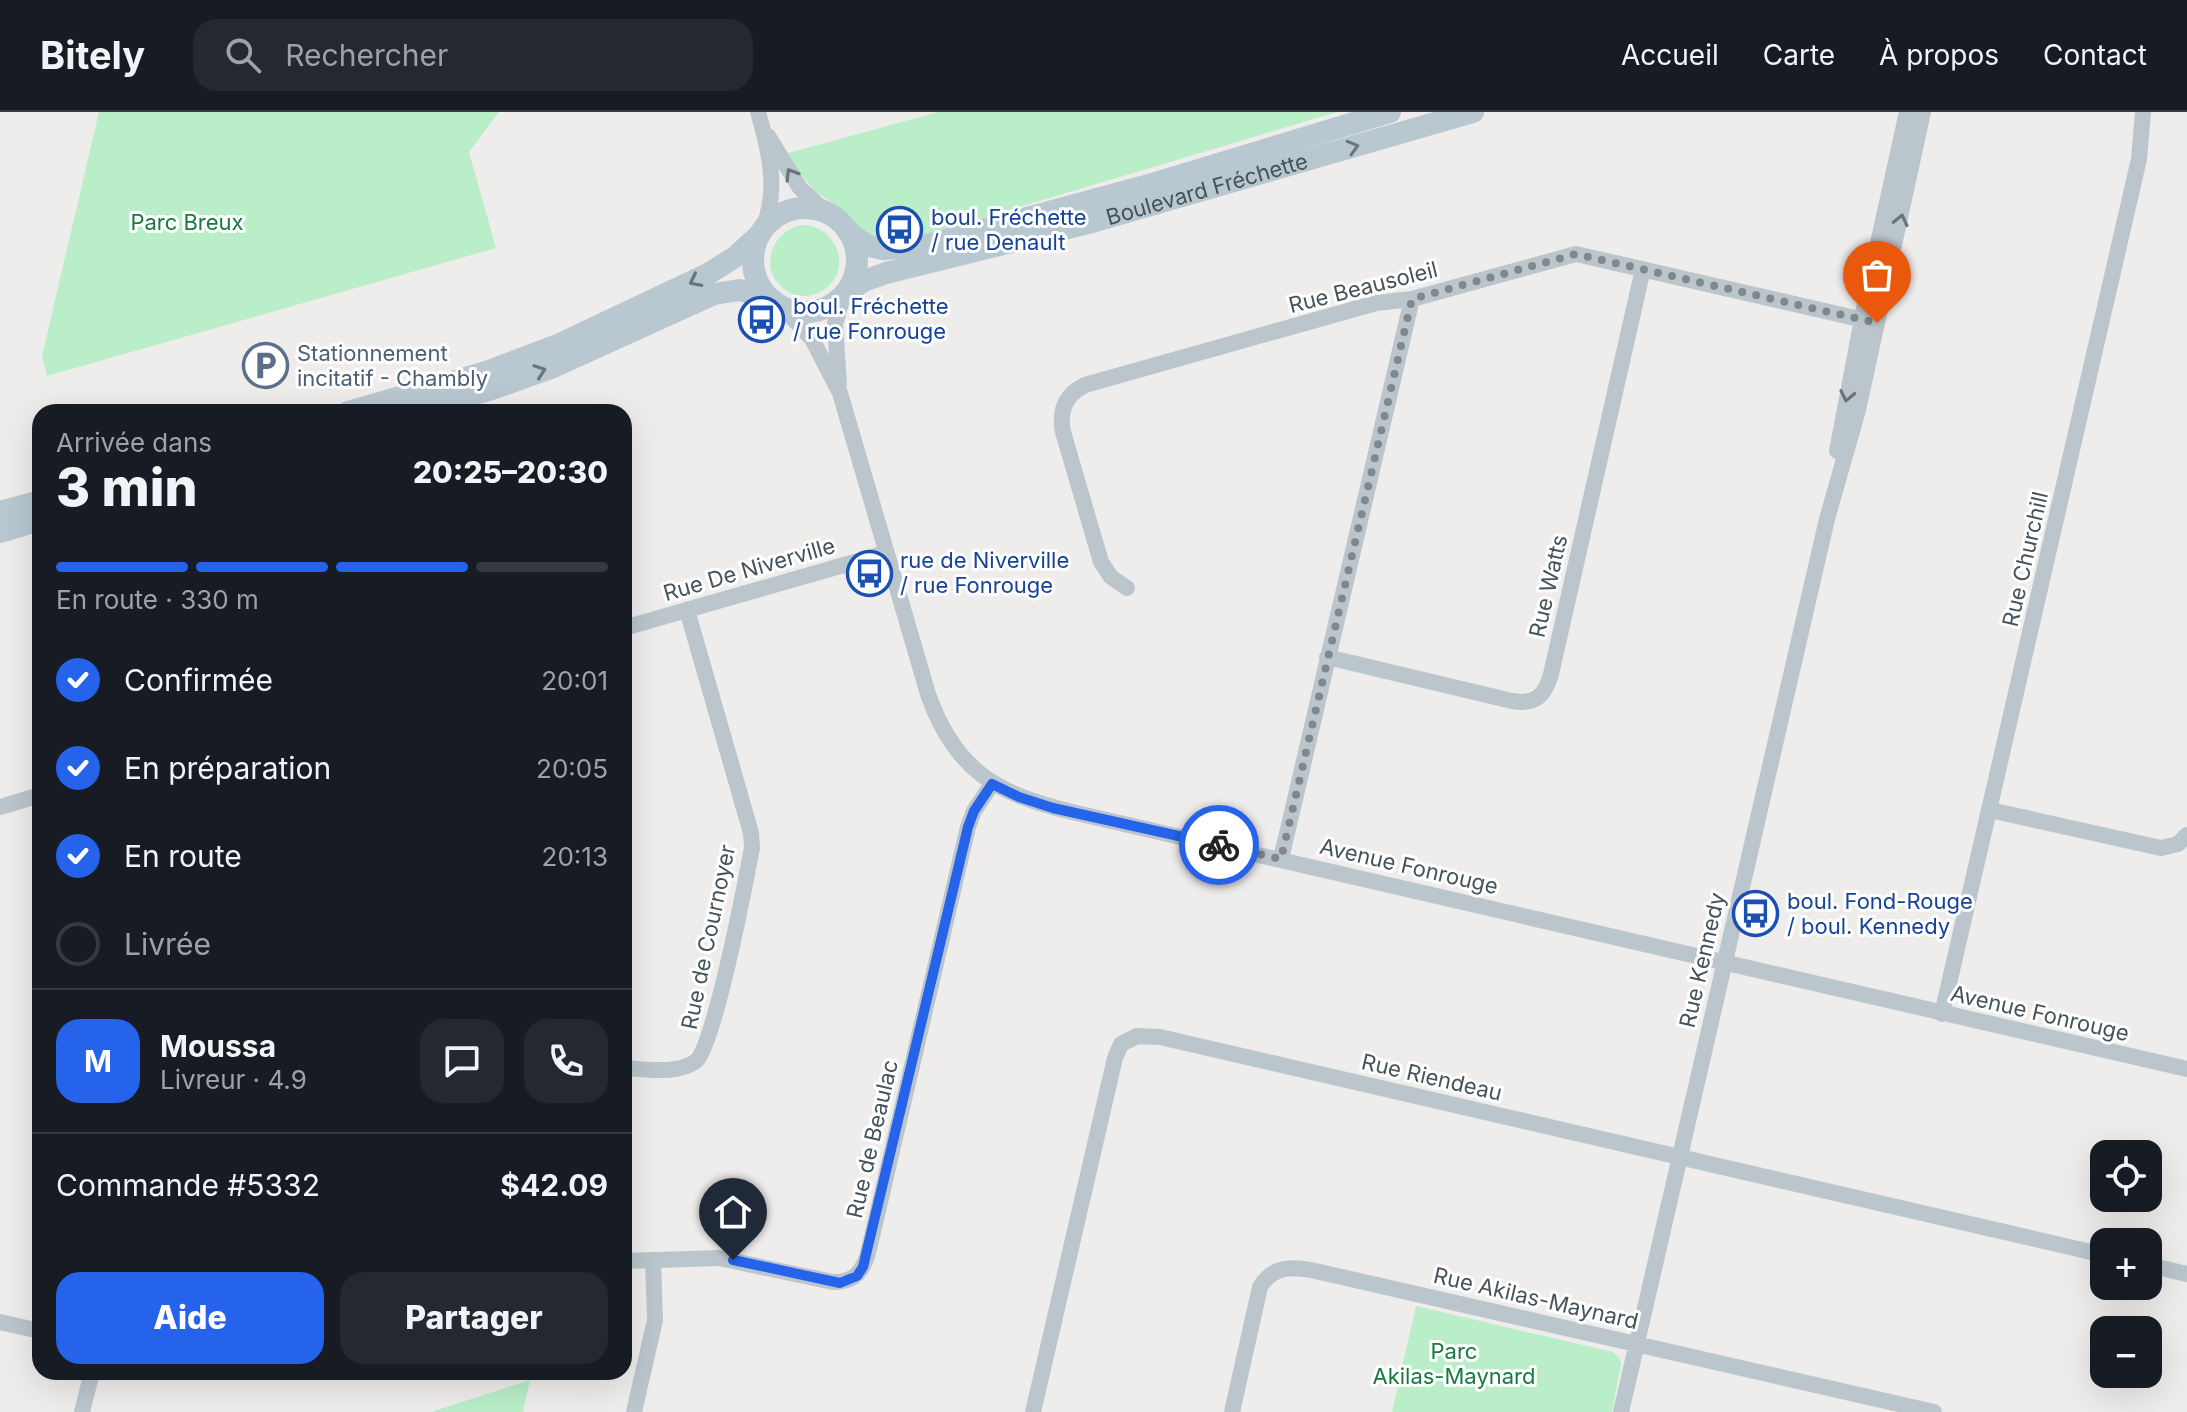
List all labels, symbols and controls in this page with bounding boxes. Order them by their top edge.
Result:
search box [193,19,753,91]
text: Bitely [40,32,145,78]
icon: search [221,33,265,77]
text: Rechercher [285,37,448,73]
text: Accueil [1621,38,1719,72]
text: Carte [1763,38,1835,72]
text: À propos [1879,38,1999,72]
text: Contact [2043,38,2147,72]
one-way arrow [1345,140,1359,156]
street label: Boulevard Fréchette [1103,147,1311,230]
one-way arrow [786,168,801,182]
place label: boul. Fréchette / rue Denault [931,204,1086,255]
bus stop icon: boul. Fréchette / rue Denault [876,206,924,254]
park label: Parc Breux [130,209,244,235]
one-way arrow [1892,214,1909,227]
pin [1843,241,1911,323]
icon: bag [1855,253,1899,297]
street label: Rue Beausoleil [1286,256,1440,318]
one-way arrow [689,271,704,286]
place label: boul. Fréchette / rue Fonrouge [793,293,948,344]
bus stop icon: boul. Fréchette / rue Fonrouge [738,295,786,343]
place label: Stationnement incitatif - Chambly [297,340,488,391]
parking icon: Stationnement incitatif - Chambly [242,342,290,390]
one-way arrow [532,364,546,381]
one-way arrow [1839,389,1856,402]
text: Arrivée dans [56,427,212,458]
text: 20:25–20:30 [413,454,608,490]
text: 3 min [56,456,198,519]
street label: Rue Churchill [1997,489,2053,629]
street label: Rue De Niverville [660,532,838,606]
street label: Rue Watts [1524,532,1572,640]
place label: rue de Niverville / rue Fonrouge [900,547,1069,598]
bus stop icon: rue de Niverville / rue Fonrouge [845,549,893,597]
text: En route · 330 m [56,584,259,615]
icon: check [56,658,100,702]
text: Confirmée [124,662,273,698]
text: 20:01 [541,665,608,696]
icon: check [56,746,100,790]
text: En préparation [124,750,331,786]
text: 20:05 [536,753,608,784]
courier [1179,805,1259,885]
icon: bike [1197,823,1241,867]
street label: Avenue Fonrouge [1317,833,1501,899]
icon: check [56,834,100,878]
text: En route [124,838,242,874]
text: 20:13 [542,841,608,872]
street label: Rue de Cournoyer [676,842,740,1032]
place label: boul. Fond-Rouge / boul. Kennedy [1787,888,1973,939]
street label: Rue Kennedy [1674,890,1730,1030]
bus stop icon: boul. Fond-Rouge / boul. Kennedy [1732,890,1780,938]
text: Livrée [124,926,211,962]
street label: Avenue Fonrouge [1948,980,2132,1046]
button: chat [420,1019,504,1103]
button: phone [524,1019,608,1103]
text: Moussa [160,1028,276,1064]
text: M [84,1043,112,1079]
street label: Rue Riendeau [1359,1048,1505,1106]
street label: Rue de Beaulac [841,1057,903,1221]
text: Livreur · 4.9 [160,1064,307,1095]
map controls [2090,1140,2162,1388]
button: locate [2090,1140,2162,1212]
text: Commande #5332 [56,1167,320,1203]
text: $42.09 [500,1167,608,1203]
pin [699,1178,767,1260]
icon: home [711,1190,755,1234]
button: + [2090,1228,2162,1300]
street label: Rue Akilas-Maynard [1431,1262,1641,1334]
button: Aide [56,1272,324,1364]
button: Partager [340,1272,608,1364]
button: − [2090,1316,2162,1388]
park label: Parc Akilas-Maynard [1372,1338,1536,1389]

